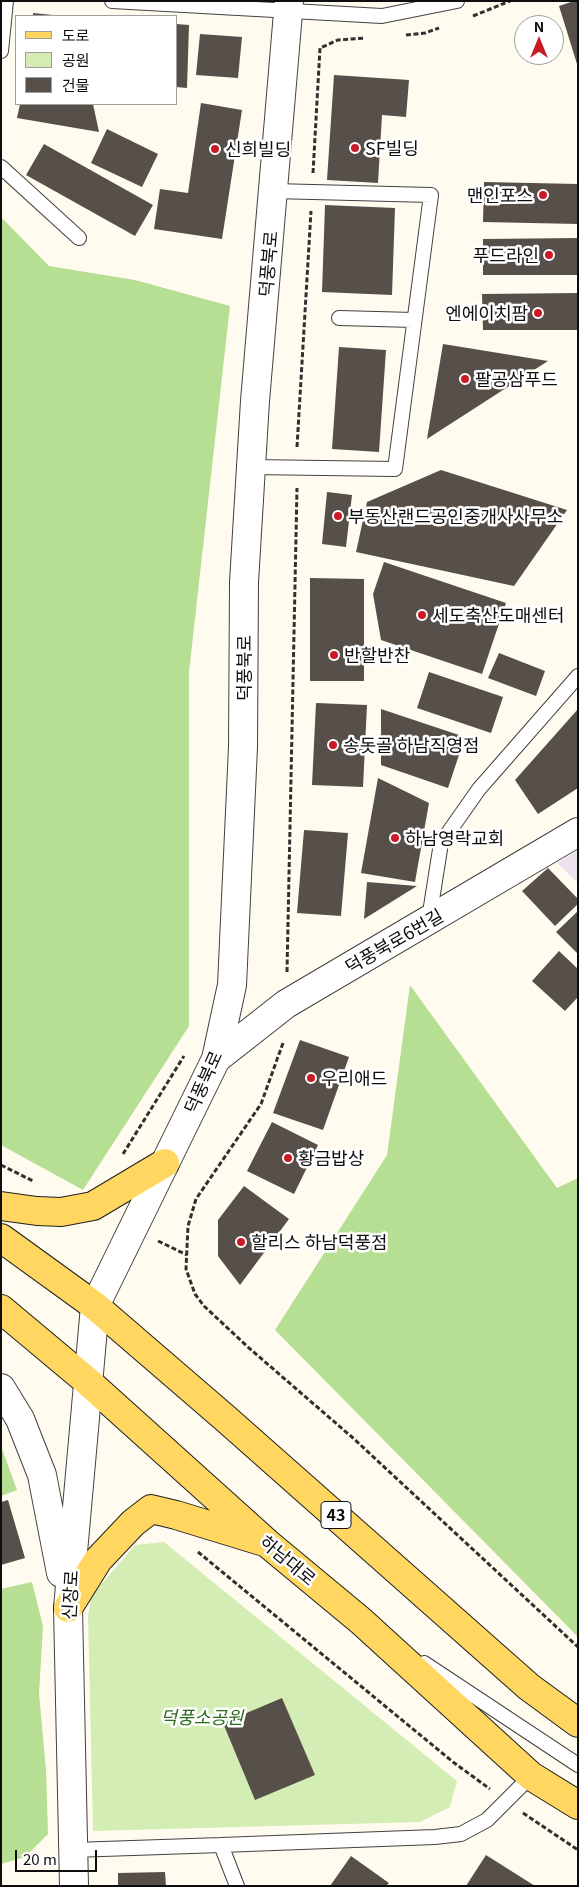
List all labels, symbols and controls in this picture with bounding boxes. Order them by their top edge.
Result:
legend [15,15,178,105]
north arrow [514,15,564,65]
text: N [534,16,544,36]
text: 도로 [62,24,90,45]
text: 공원 [62,49,90,70]
text: 건물 [62,74,90,95]
place label: SF빌딩 [365,137,419,159]
place label: 신희빌딩 [225,138,291,160]
marker: SF빌딩 [349,142,361,154]
marker: 신희빌딩 [209,143,221,155]
place label: 맨인포스 [467,184,533,206]
marker: 맨인포스 [537,189,549,201]
street label: 덕풍북로 [254,230,282,298]
place label: 푸드라인 [473,244,539,266]
marker: 푸드라인 [543,249,555,261]
place label: 엔에이치팜 [445,302,528,324]
marker: 엔에이치팜 [532,307,544,319]
place label: 팔공삼푸드 [475,368,558,390]
marker: 팔공삼푸드 [459,373,471,385]
place label: 부동산랜드공인중개사사무소 [348,505,563,527]
marker: 부동산랜드공인중개사사무소 [332,510,344,522]
place label: 세도축산도매센터 [432,604,564,626]
marker: 세도축산도매센터 [416,609,428,621]
street label: 덕풍북로 [233,635,255,701]
place label: 반할반찬 [344,644,410,666]
marker: 반할반찬 [328,649,340,661]
place label: 송돗골 하남직영점 [343,734,480,756]
marker: 송돗골 하남직영점 [327,739,339,751]
place label: 하남영락교회 [405,827,504,849]
marker: 하남영락교회 [389,832,401,844]
street label: 덕풍북로6번길 [341,904,447,978]
street label: 덕풍북로 [180,1047,226,1117]
place label: 우리애드 [321,1067,387,1089]
marker: 우리애드 [305,1072,317,1084]
place label: 황금밥상 [298,1147,364,1169]
marker: 황금밥상 [282,1152,294,1164]
place label: 할리스 하남덕풍점 [251,1231,388,1253]
marker: 할리스 하남덕풍점 [235,1236,247,1248]
road number: 43 [321,1502,351,1528]
street label: 하남대로 [256,1530,320,1590]
street label: 신장로 [58,1570,82,1620]
park label: 덕풍소공원 [161,1706,243,1728]
scale bar [18,1840,100,1872]
text: 20 m [23,1848,57,1869]

